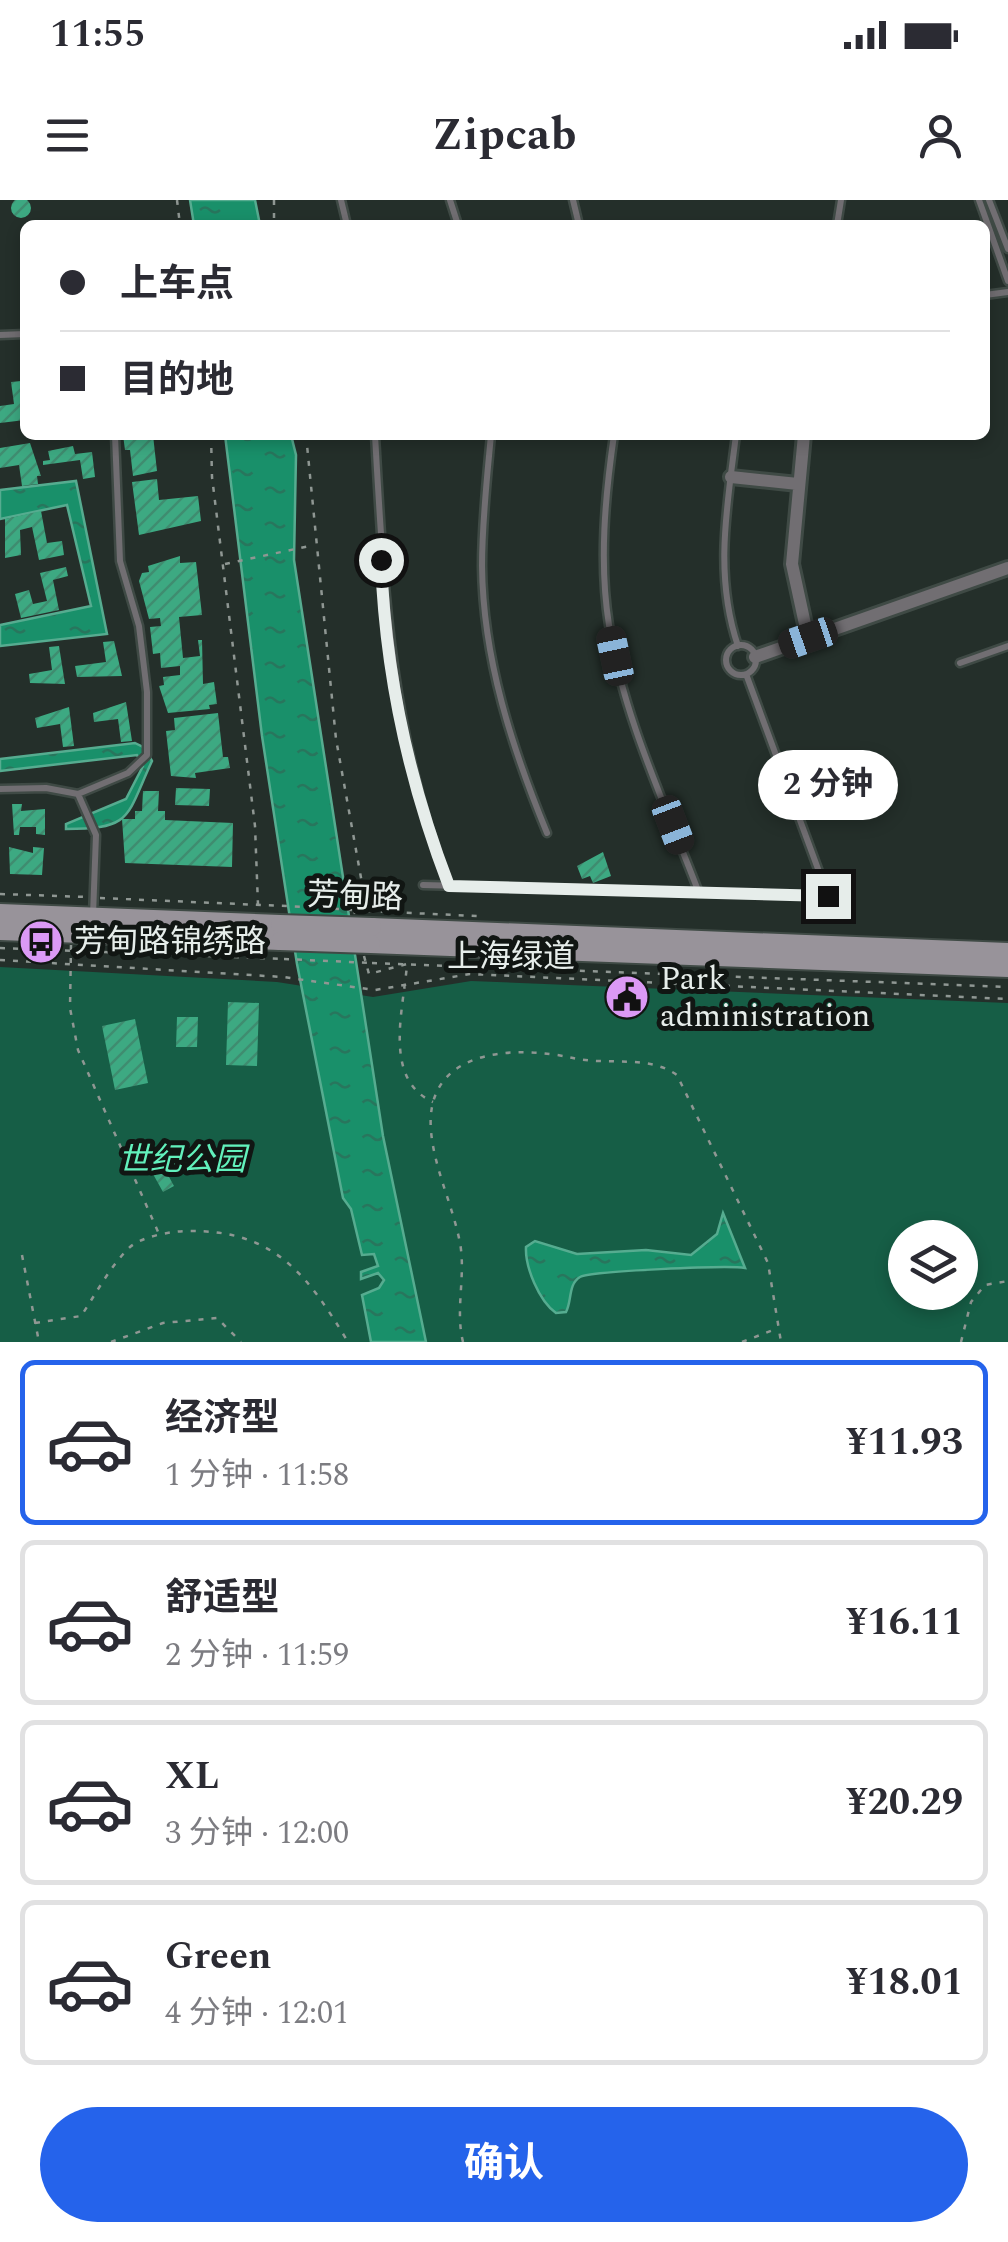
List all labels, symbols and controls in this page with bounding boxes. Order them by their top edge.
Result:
text: 11:55 [50,6,145,64]
text: Zipcab [432,101,576,170]
icon: menu [40,108,95,163]
icon: person [913,108,968,163]
text: 上车点 [120,256,234,314]
text: 目的地 [120,352,234,410]
route start [359,538,404,583]
car [775,614,841,662]
car [594,624,636,688]
callout: 2 分钟 [758,751,898,821]
text: 2 分钟 [783,760,873,809]
car [648,792,698,858]
street label: 芳甸路 [306,871,404,923]
route end [806,874,851,919]
place label: 芳甸路锦绣路 [74,918,266,967]
bus stop icon: 芳甸路锦绣路 [18,919,64,965]
street label: 上海绿道 [447,933,575,982]
place label: Park administration [660,955,870,1041]
public building icon: Park administration [604,974,650,1020]
park label: 世纪公园 [118,1136,250,1185]
map controls [888,1220,978,1310]
button: layers [888,1220,978,1310]
text: 经济型 [165,1390,279,1448]
icon: car [45,1398,135,1488]
text: ¥11.93 [846,1414,963,1472]
text: 1 分钟 · 11:58 [165,1451,349,1500]
text: 舒适型 [165,1570,279,1628]
icon: car [45,1578,135,1668]
text: ¥16.11 [846,1594,963,1652]
text: 2 分钟 · 11:59 [165,1631,349,1680]
text: XL [165,1748,219,1806]
icon: car [45,1758,135,1848]
text: ¥20.29 [846,1774,963,1832]
text: 3 分钟 · 12:00 [165,1809,349,1858]
text: Green [165,1928,272,1986]
icon: car [45,1938,135,2028]
text: ¥18.01 [846,1954,963,2012]
text: 4 分钟 · 12:01 [165,1989,349,2038]
button: 确认 [40,2107,968,2222]

